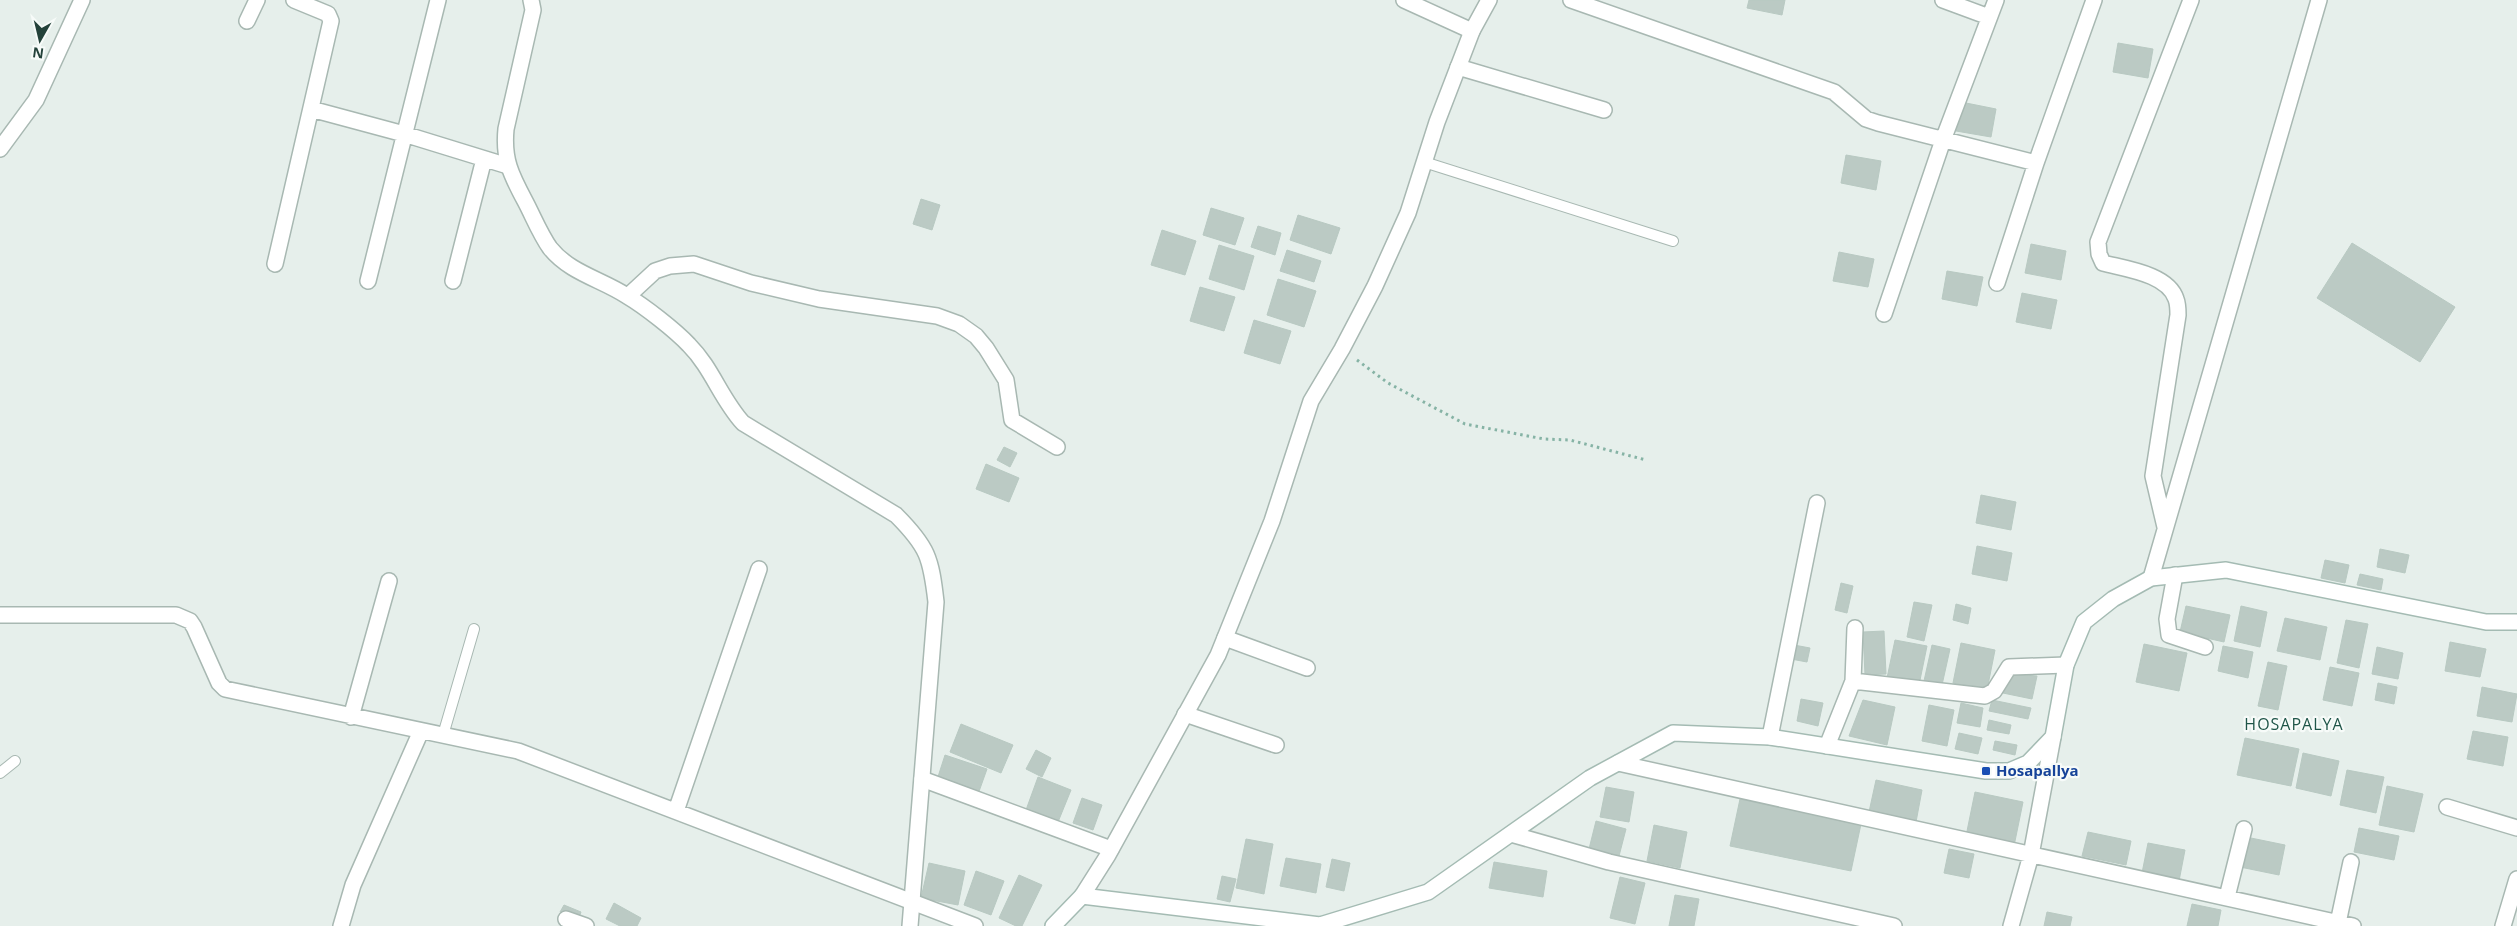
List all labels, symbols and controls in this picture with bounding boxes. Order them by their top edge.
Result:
north arrow [15,15,65,65]
text: N [31,43,45,64]
district label: HOSAPALYA [2244,713,2344,735]
place label: Hosapallya [1996,760,2079,780]
marker: Hosapallya [1980,765,1992,777]

